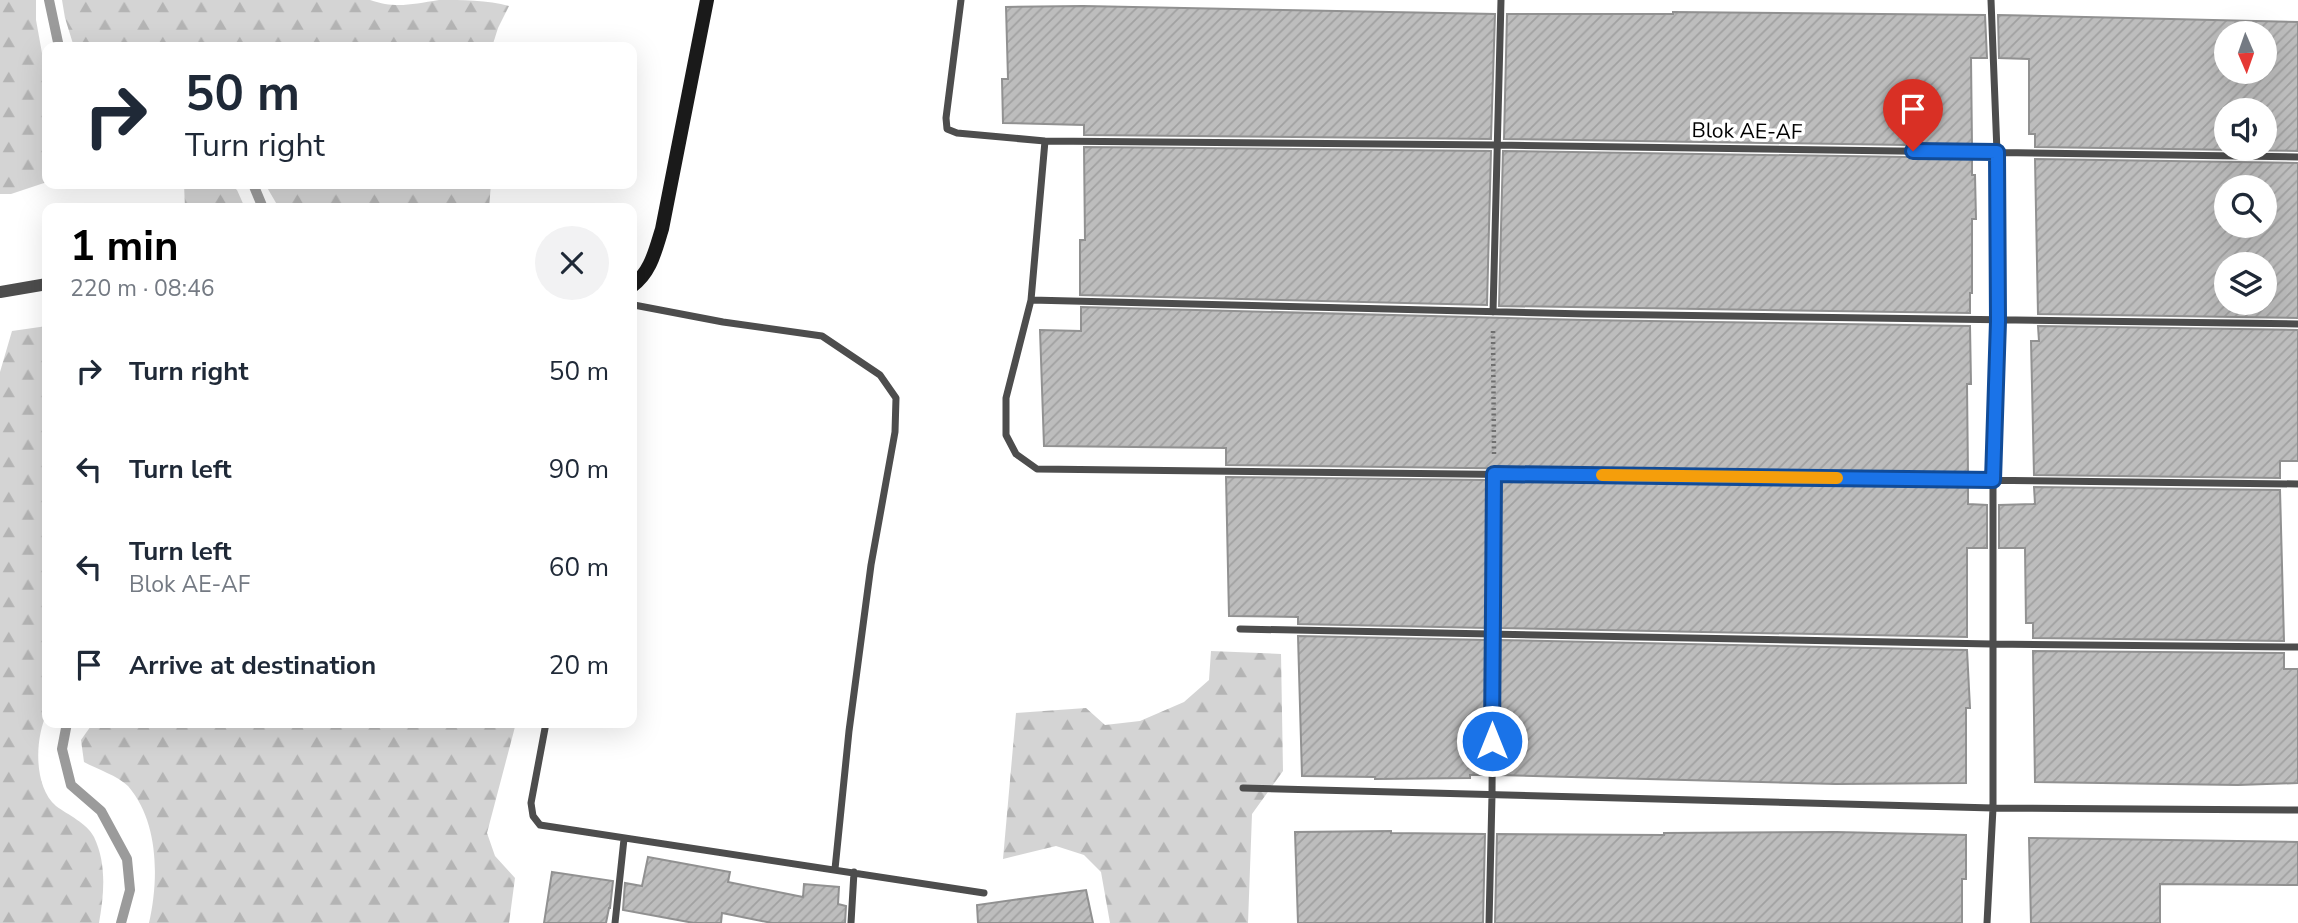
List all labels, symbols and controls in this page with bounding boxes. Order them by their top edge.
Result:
north arrow [2214,21,2277,84]
map controls [2214,21,2277,315]
text: 50 m [185,60,300,127]
icon: right [70,70,161,161]
pin [1883,79,1943,151]
icon: arrive [1894,90,1932,128]
button: sound [2214,98,2277,161]
street label: Blok AE-AF [1691,116,1803,146]
text: Turn right [185,124,325,167]
button: search [2214,175,2277,238]
text: 1 min [70,218,179,275]
button: close [535,226,609,300]
button: layers [2214,252,2277,315]
text: 220 m · 08:46 [70,273,215,304]
icon: right [70,352,108,390]
text: Turn right [129,354,248,389]
text: 50 m [549,354,609,389]
icon: left [70,450,108,488]
text: Turn left [129,452,232,487]
text: 90 m [549,452,609,487]
text: Turn left [129,534,232,569]
icon: left [70,548,108,586]
text: 60 m [549,550,609,585]
text: Blok AE-AF [129,569,250,600]
icon: arrive [70,646,108,684]
text: Arrive at destination [129,648,376,683]
text: 20 m [549,648,609,683]
position arrow [1455,704,1529,778]

